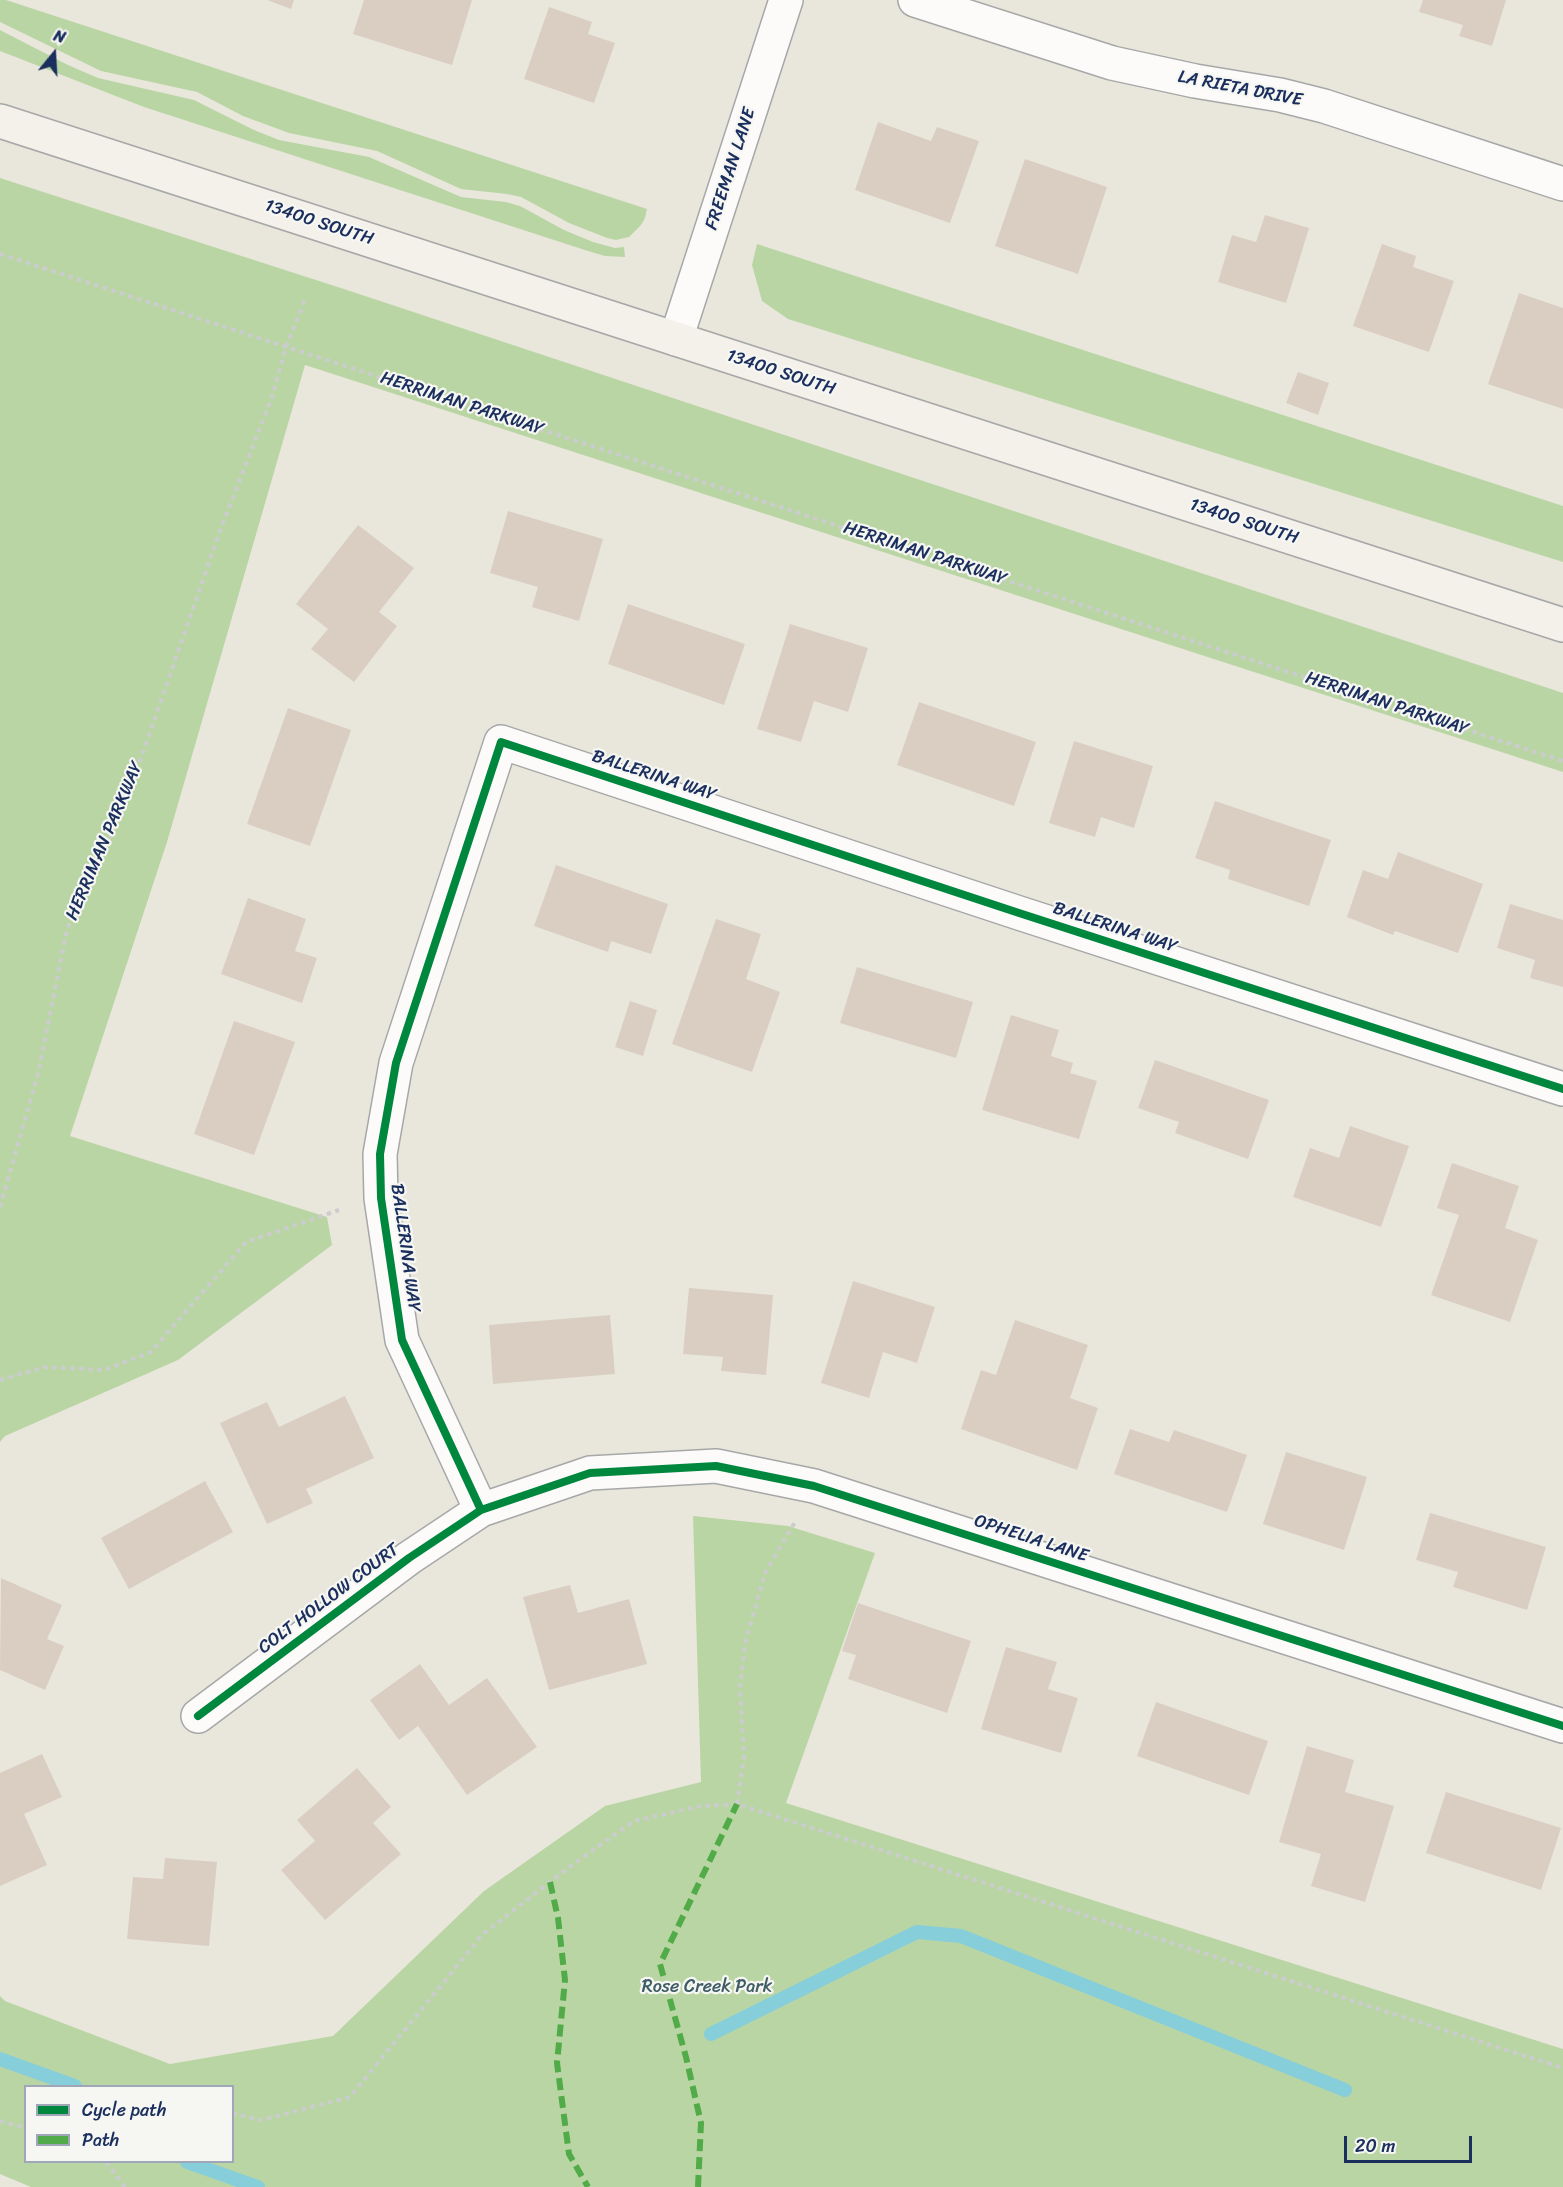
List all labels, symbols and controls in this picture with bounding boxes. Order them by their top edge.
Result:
text: N [50,21,69,52]
north arrow [24,24,84,84]
street label: LA RIETA DRIVE [1176,66,1304,112]
street label: FREEMAN LANE [701,105,761,233]
street label: 13400 SOUTH [262,195,376,251]
street label: 13400 SOUTH [724,345,838,401]
street label: HERRIMAN PARKWAY [378,367,546,441]
street label: 13400 SOUTH [1187,494,1301,550]
street label: HERRIMAN PARKWAY [841,517,1009,591]
street label: HERRIMAN PARKWAY [1303,667,1471,741]
street label: BALLERINA WAY [589,746,719,806]
street label: HERRIMAN PARKWAY [62,758,148,924]
street label: BALLERINA WAY [1050,898,1180,958]
street label: BALLERINA WAY [385,1182,425,1314]
street label: OPHELIA LANE [971,1510,1091,1568]
street label: COLT HOLLOW COURT [254,1539,404,1659]
park label: Rose Creek Park [642,1976,772,1998]
legend [24,2085,234,2163]
text: Cycle path [82,2094,166,2126]
text: Path [82,2124,119,2156]
scale bar [1347,2124,1474,2162]
text: 20 m [1355,2130,1395,2162]

